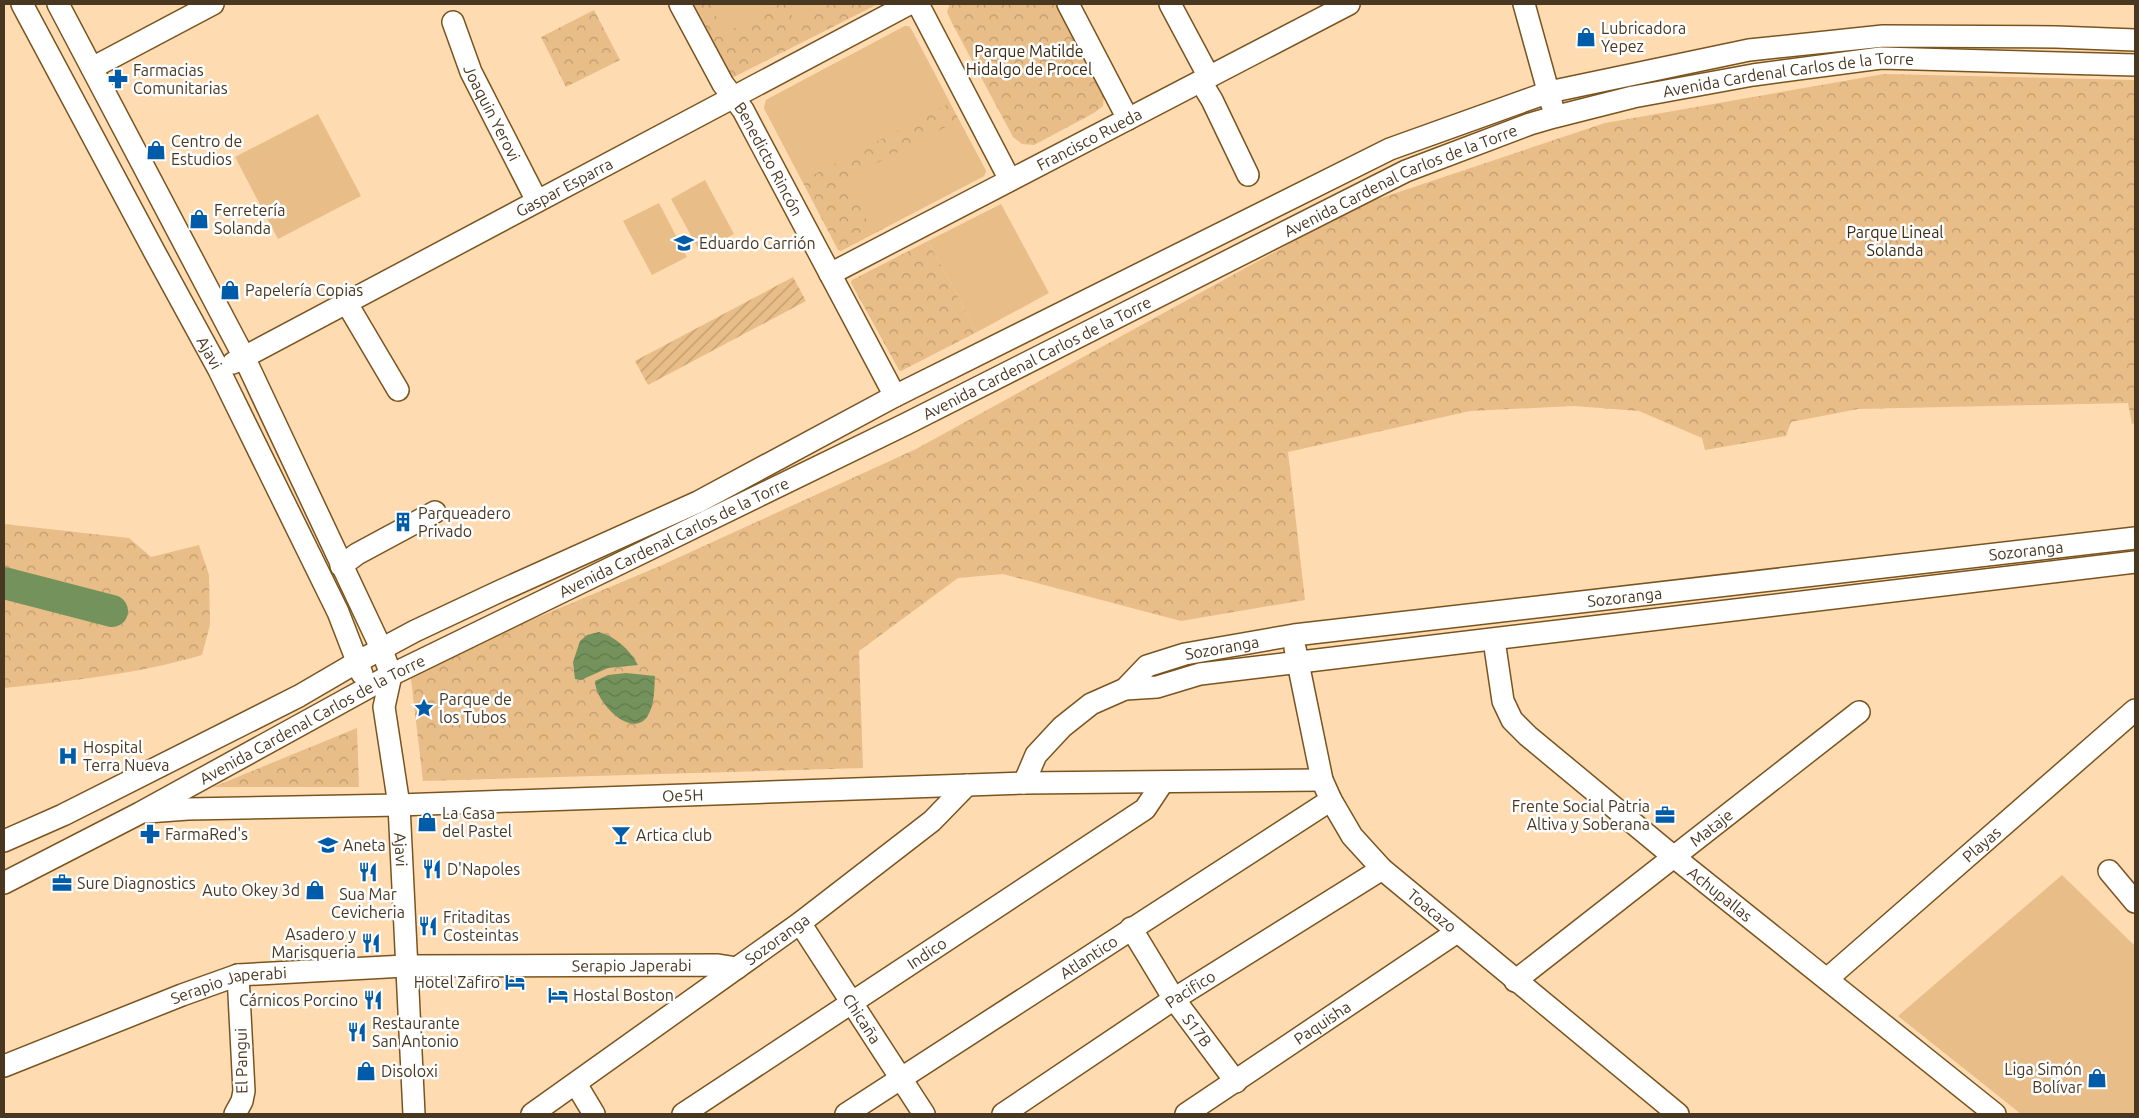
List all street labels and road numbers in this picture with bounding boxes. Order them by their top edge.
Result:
street label: Avenida Cardenal Carlos de la Torre [1661,49,1914,100]
street label: Joaquin Yerovi [460,63,524,164]
street label: Benedicto Rincón [731,98,806,219]
street label: Francisco Rueda [1033,105,1145,174]
street label: Avenida Cardenal Carlos de la Torre [1281,121,1520,240]
street label: Gaspar Esparra [513,154,616,220]
street label: Avenida Cardenal Carlos de la Torre [920,292,1154,423]
street label: Ajavi [193,333,226,372]
street label: Avenida Cardenal Carlos de la Torre [556,474,792,601]
street label: Sozoranga [1988,537,2064,564]
street label: Sozoranga [1586,584,1663,610]
street label: Sozoranga [1183,632,1260,663]
street label: Avenida Cardenal Carlos de la Torre [196,651,428,788]
street label: Oe5H [662,785,704,805]
street label: Mataje [1686,805,1736,850]
street label: Playas [1959,823,2004,866]
street label: Ajavi [391,832,411,867]
street label: Achupallas [1684,863,1756,925]
street label: Toacazo [1404,885,1460,936]
street label: Sozoranga [741,910,813,968]
street label: Atlantico [1056,932,1121,982]
street label: Indico [904,934,950,973]
street label: Serapio Japerabi [572,956,692,974]
street label: Serapio Japerabi [168,963,287,1008]
street label: Pacifico [1162,967,1218,1011]
street label: Chicaña [839,990,885,1047]
street label: Paquisha [1290,997,1354,1048]
street label: S17B [1179,1010,1216,1050]
street label: El Pangui [231,1028,251,1094]

